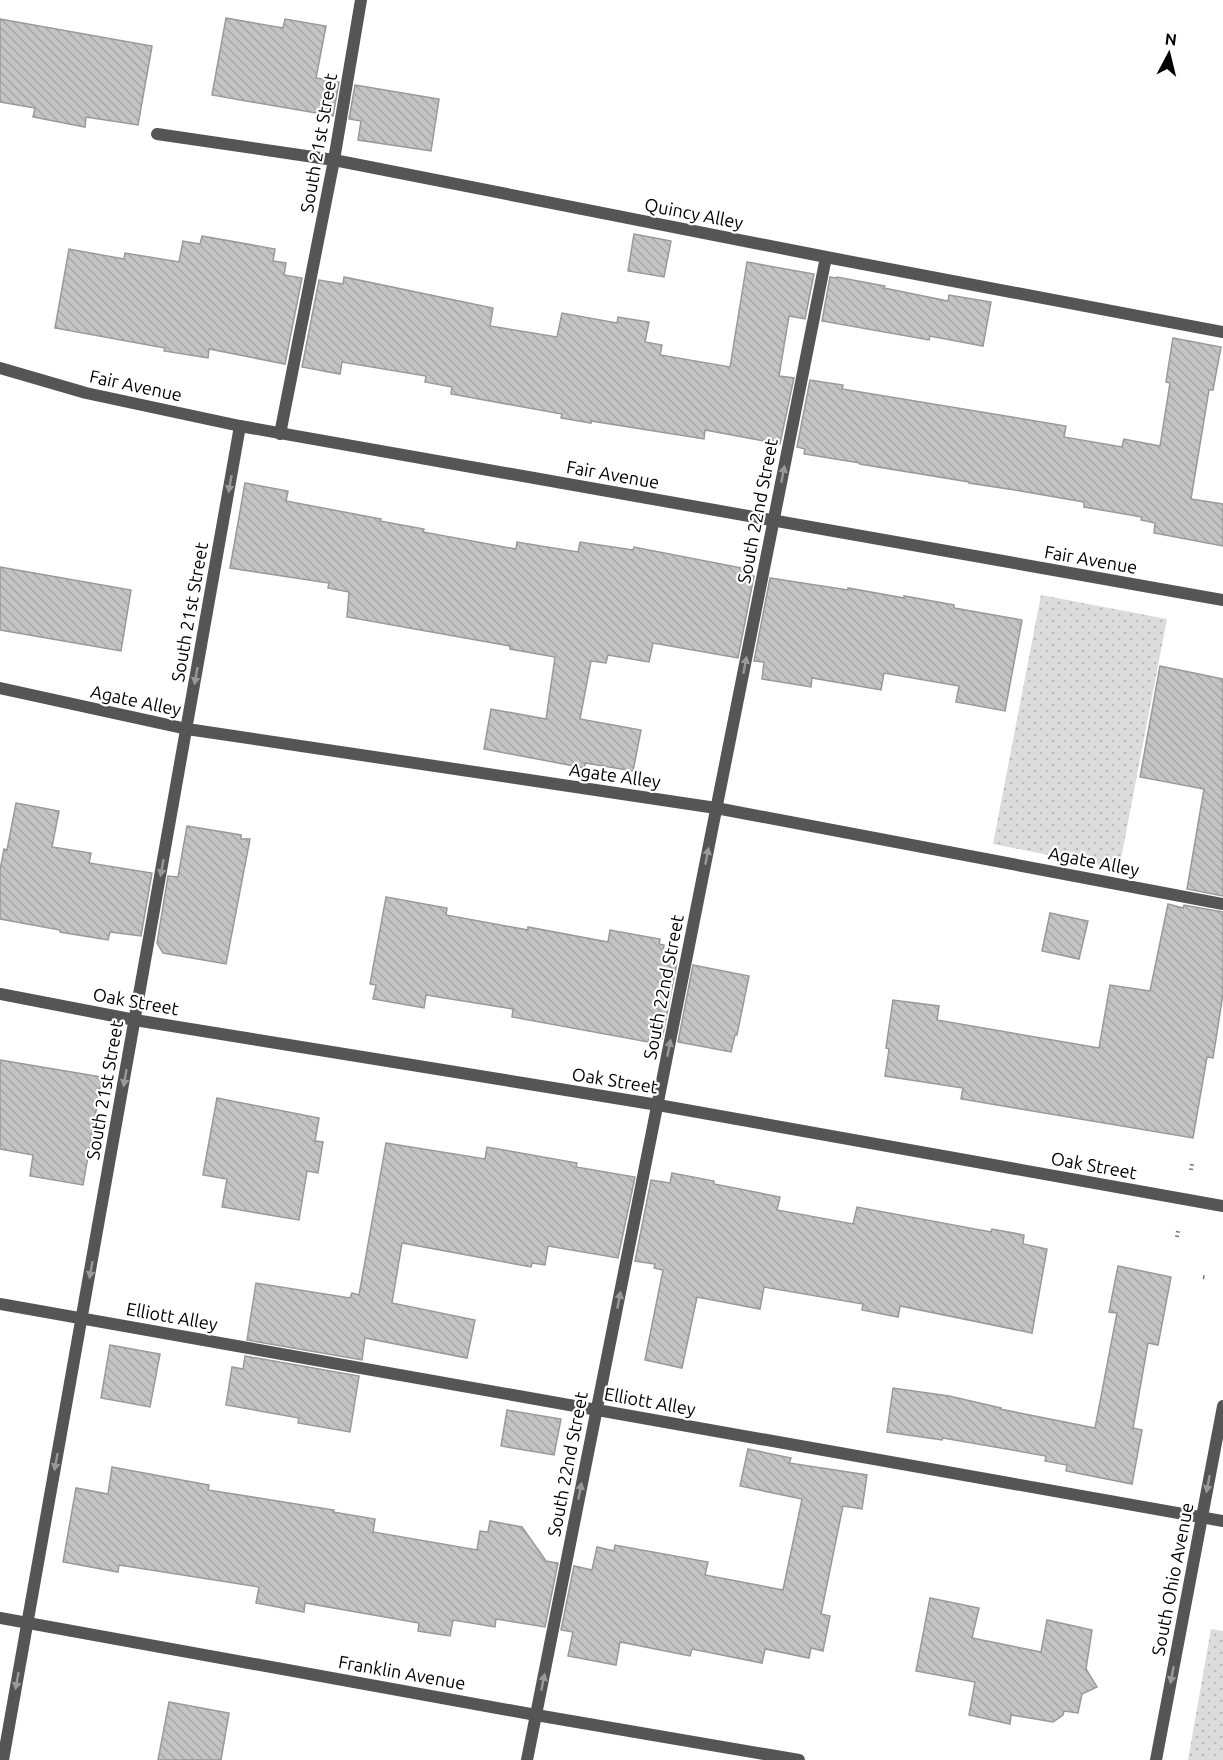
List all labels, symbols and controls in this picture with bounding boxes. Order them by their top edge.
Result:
north arrow [1139,24,1199,84]
text: N [1164,29,1178,49]
street label: South 21st Street [296,72,340,214]
street label: Quincy Alley [643,194,745,233]
street label: Fair Avenue [88,365,184,405]
street label: South 22nd Street [733,437,781,585]
street label: Fair Avenue [565,456,661,492]
one-way arrow [779,464,788,483]
one-way arrow [225,475,234,494]
street label: South 21st Street [167,541,211,683]
street label: Fair Avenue [1043,541,1139,577]
one-way arrow [741,655,750,674]
one-way arrow [191,667,200,686]
street label: Agate Alley [89,681,183,719]
street label: Agate Alley [568,759,662,791]
street label: Agate Alley [1047,842,1141,880]
one-way arrow [703,847,712,866]
one-way arrow [157,859,166,878]
street label: South 22nd Street [639,913,687,1061]
street label: Oak Street [92,984,180,1018]
street label: South 21st Street [82,1019,126,1161]
one-way arrow [665,1038,674,1057]
street label: Oak Street [571,1063,659,1097]
one-way arrow [120,1068,129,1087]
street label: Oak Street [1050,1148,1138,1182]
one-way arrow [86,1260,95,1279]
one-way arrow [615,1290,624,1309]
street label: Elliott Alley [125,1298,220,1334]
street label: Elliott Alley [603,1383,698,1419]
street label: South 22nd Street [543,1390,591,1538]
one-way arrow [51,1452,60,1471]
one-way arrow [1203,1474,1212,1493]
one-way arrow [576,1481,585,1500]
street label: South Ohio Avenue [1147,1501,1197,1657]
street label: Franklin Avenue [337,1651,467,1693]
one-way arrow [1167,1666,1176,1685]
one-way arrow [13,1671,22,1690]
one-way arrow [538,1673,548,1691]

